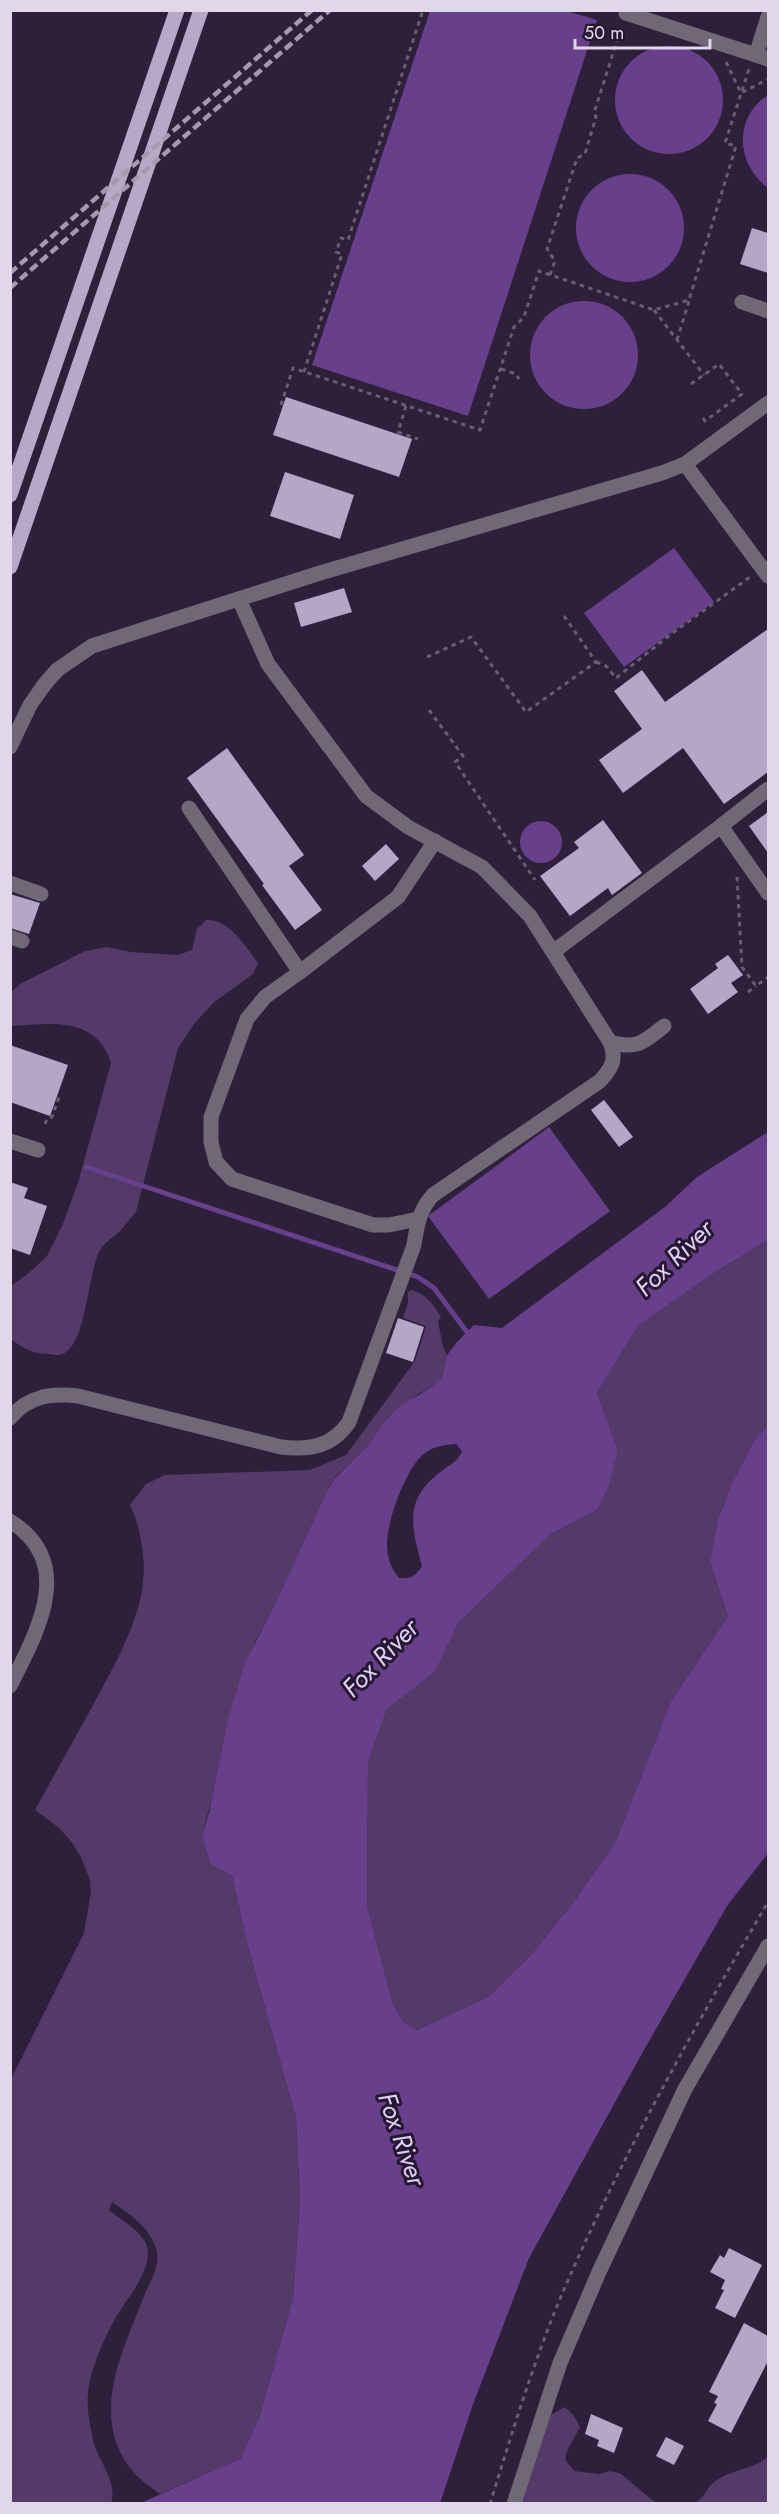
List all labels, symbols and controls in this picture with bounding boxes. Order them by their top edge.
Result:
scale bar [575,12,710,50]
text: 50 m [584,20,624,46]
water label: Fox River [626,1210,723,1305]
water label: Fox River [333,1609,428,1706]
water label: Fox River [368,2087,436,2192]

